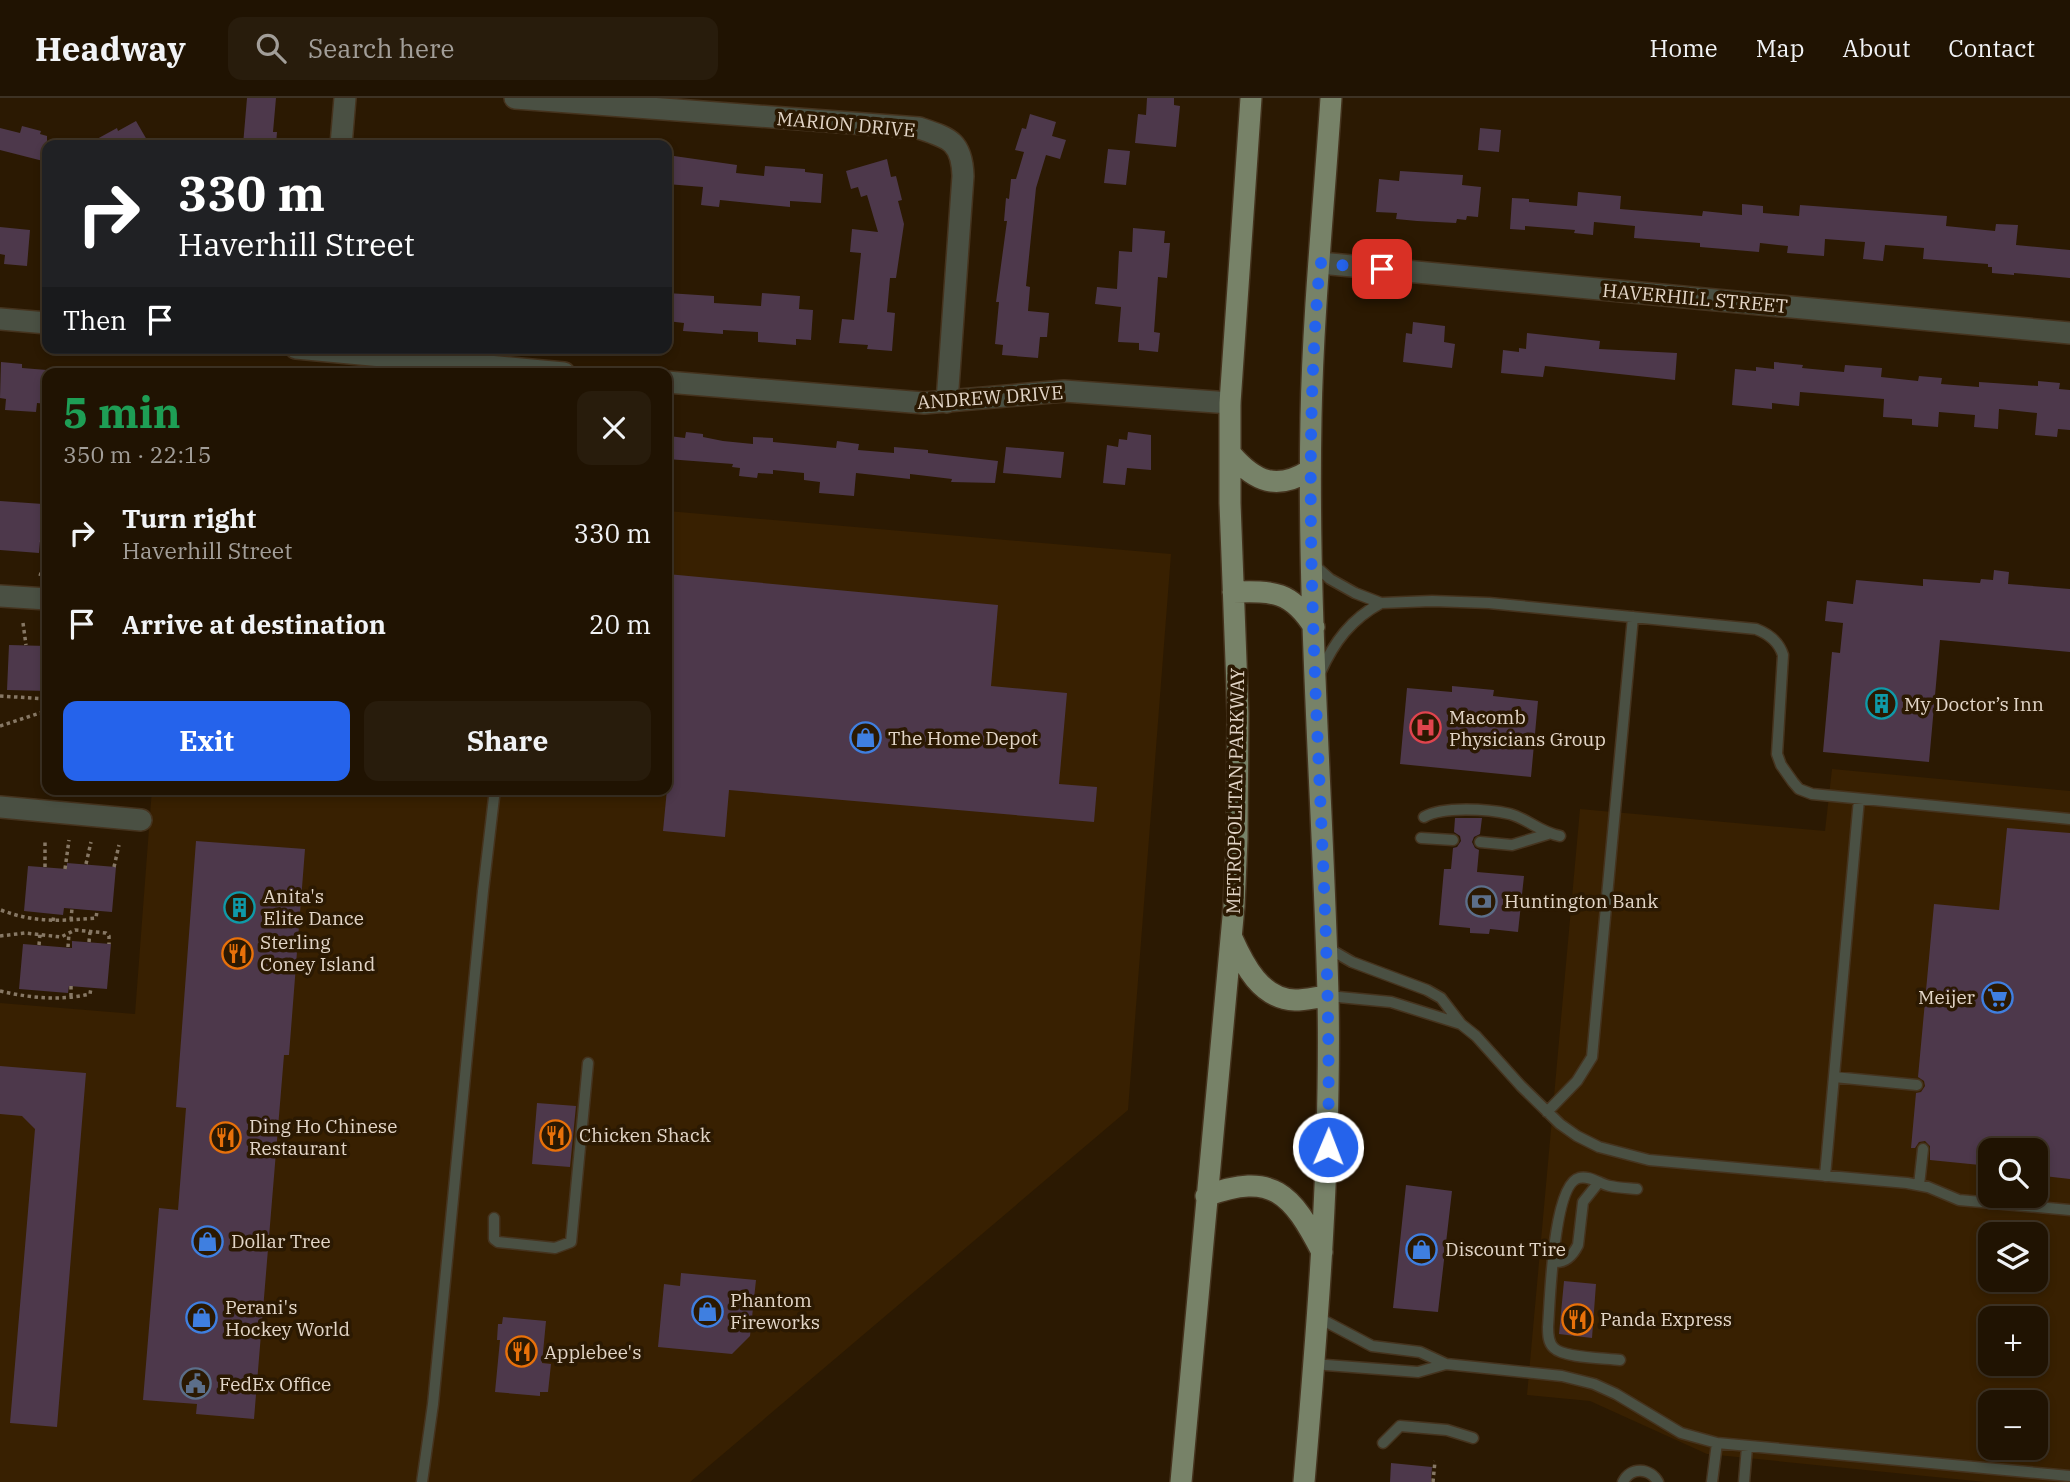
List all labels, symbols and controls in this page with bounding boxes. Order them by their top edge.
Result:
search box [228,17,718,80]
text: Headway [35,27,186,70]
icon: search [252,29,290,67]
text: Search here [308,31,454,65]
text: Home [1650,32,1718,64]
text: Map [1756,32,1804,64]
text: About [1842,32,1910,64]
text: Contact [1948,32,2035,64]
street label: MARION DRIVE [776,106,916,142]
text: 330 m [178,161,325,224]
icon: right [63,168,154,259]
text: Haverhill Street [178,223,415,265]
pin [1352,239,1412,299]
icon: arrive [1363,250,1401,288]
street label: HAVERHILL STREET [1601,278,1789,318]
icon: arrive [141,301,179,339]
text: Then [63,303,127,337]
street label: ANDREW DRIVE [916,380,1064,414]
text: 5 min [63,385,181,440]
button: close [577,391,651,465]
text: 350 m · 22:15 [63,439,212,469]
text: Turn right [122,501,256,535]
icon: right [63,514,101,552]
text: 330 m [573,516,651,550]
text: Haverhill Street [122,535,292,565]
icon: arrive [63,605,101,643]
text: Arrive at destination [122,607,386,641]
text: 20 m [589,607,651,641]
street label: METROPOLITAN PARKWAY [1221,668,1249,914]
building icon: My Doctor’s Inn [1864,687,1898,721]
place label: My Doctor’s Inn [1904,692,2044,716]
button: Exit [63,701,350,781]
button: Share [364,701,651,781]
place label: Macomb Physicians Group [1449,705,1606,751]
hospital icon: Macomb Physicians Group [1409,711,1443,745]
shop icon: The Home Depot [848,721,882,755]
place label: The Home Depot [888,726,1038,750]
place label: Anita's Elite Dance [263,884,364,930]
bank icon: Huntington Bank [1464,884,1498,918]
place label: Huntington Bank [1504,889,1658,913]
building icon: Anita's Elite Dance [223,890,257,924]
place label: Sterling Coney Island [260,930,375,976]
restaurant icon: Sterling Coney Island [220,936,254,970]
supermarket icon: Meijer [1981,980,2015,1014]
place label: Meijer [1918,985,1976,1009]
position arrow [1291,1110,1365,1184]
place label: Ding Ho Chinese Restaurant [249,1114,397,1160]
restaurant icon: Chicken Shack [539,1118,573,1152]
restaurant icon: Ding Ho Chinese Restaurant [209,1120,243,1154]
place label: Chicken Shack [579,1123,711,1147]
map controls [1978,1138,2048,1460]
button: search [1978,1138,2048,1208]
button: layers [1978,1222,2048,1292]
shop icon: Dollar Tree [191,1224,225,1258]
place label: Dollar Tree [231,1229,331,1253]
shop icon: Discount Tire [1405,1232,1439,1266]
place label: Discount Tire [1445,1237,1566,1261]
place label: Phantom Fireworks [730,1288,820,1334]
shop icon: Phantom Fireworks [690,1294,724,1328]
place label: Perani's Hockey World [225,1295,350,1341]
shop icon: Perani's Hockey World [185,1301,219,1335]
restaurant icon: Panda Express [1560,1302,1594,1336]
button: + [1978,1306,2048,1376]
place label: Panda Express [1600,1307,1732,1331]
restaurant icon: Applebee's [504,1335,538,1369]
place label: Applebee's [544,1340,641,1364]
public building icon: FedEx Office [179,1367,213,1401]
place label: FedEx Office [219,1372,331,1396]
button: − [1978,1390,2048,1460]

